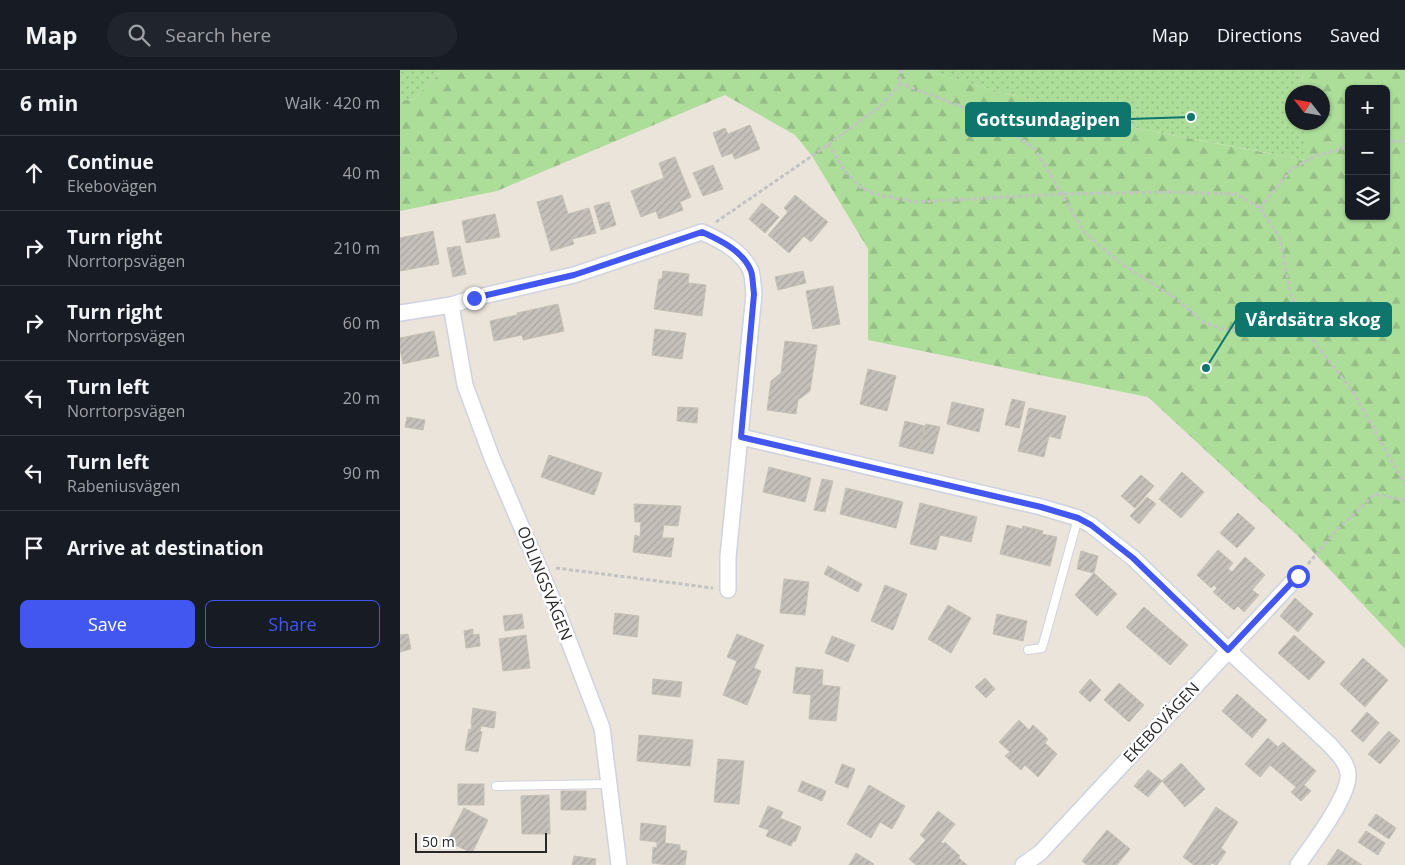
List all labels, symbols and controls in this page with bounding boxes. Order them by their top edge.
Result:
search box [107,12,457,57]
text: Map [25,18,77,51]
icon: search [125,21,153,49]
text: Search here [165,22,271,48]
text: Map [1152,23,1189,47]
text: Directions [1217,23,1302,47]
text: Saved [1330,23,1380,47]
north arrow [1285,85,1330,130]
map controls [1345,85,1390,220]
button: + [1345,85,1390,130]
text: 6 min [20,89,78,117]
text: Walk · 420 m [285,92,380,114]
callout: Gottsundagipen [966,103,1130,136]
text: Gottsundagipen [976,107,1120,131]
button: − [1345,130,1390,175]
text: Continue [67,149,154,175]
icon: ahead [20,159,48,187]
text: 40 m [343,162,380,184]
text: Ekebovägen [67,175,157,197]
button: layers [1345,175,1390,220]
text: Turn right [67,224,162,250]
icon: right [20,234,48,262]
text: 210 m [334,237,380,259]
text: Norrtorpsvägen [67,250,185,272]
route end [463,287,486,310]
text: Turn right [67,299,162,325]
callout: Vårdsätra skog [1236,303,1391,336]
text: Vårdsätra skog [1246,307,1380,331]
icon: right [20,309,48,337]
text: 60 m [343,312,380,334]
text: Norrtorpsvägen [67,325,185,347]
text: Turn left [67,374,149,400]
icon: left [20,384,48,412]
text: 20 m [343,387,380,409]
text: Norrtorpsvägen [67,400,185,422]
text: Turn left [67,449,149,475]
icon: left [20,459,48,487]
text: 90 m [343,462,380,484]
text: Rabeniusvägen [67,475,180,497]
street label: ODLINGSVÄGEN [512,523,578,643]
icon: arrive [20,534,48,562]
text: Arrive at destination [67,535,264,561]
route start [1287,565,1310,588]
button: Save [20,600,195,648]
button: Share [205,600,380,648]
street label: EKEBOVÄGEN [1118,677,1204,767]
scale bar [415,830,548,853]
text: 50 m [422,832,455,851]

